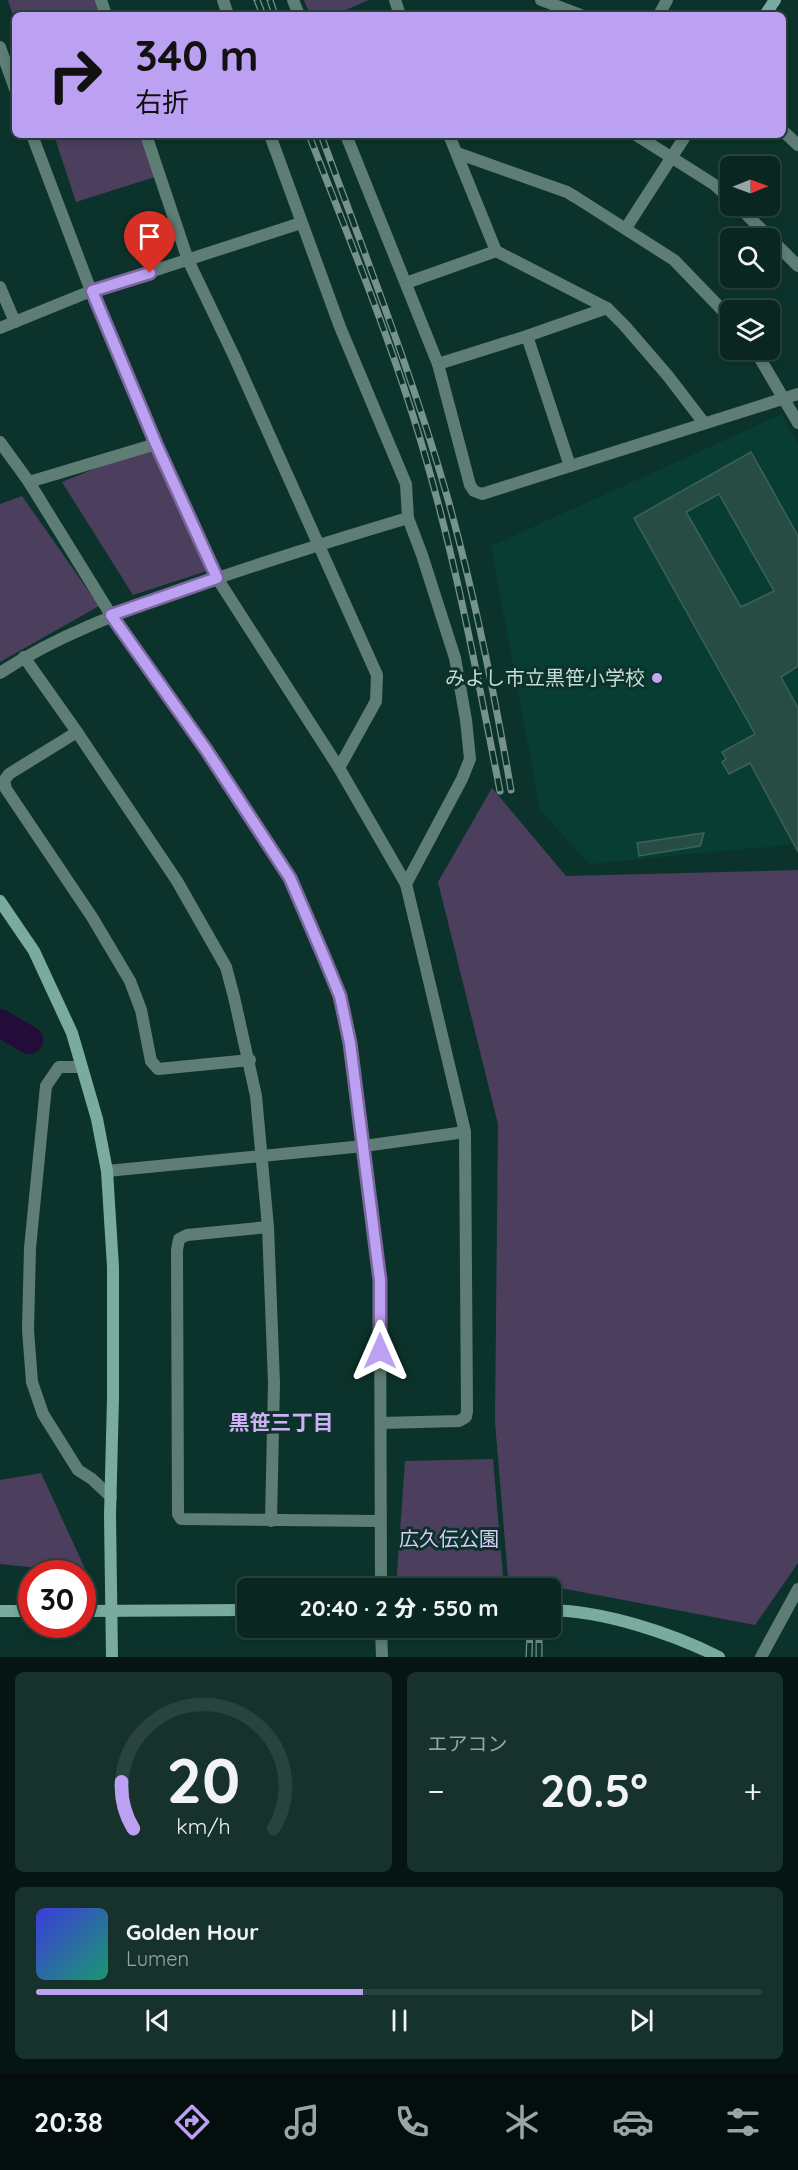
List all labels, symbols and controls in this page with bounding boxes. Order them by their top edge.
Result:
text: 340 m [135,29,259,82]
icon: right [36,36,114,114]
text: 右折 [135,85,189,119]
north arrow [720,156,780,216]
map controls [720,156,780,360]
pin [124,211,175,273]
icon: arrive [133,220,166,253]
button: search [720,228,780,288]
button: layers [720,300,780,360]
place label: みよし市立黒笹小学校 [445,665,645,690]
marker: みよし市立黒笹小学校 [650,671,664,685]
position arrow [348,1319,412,1383]
district label: 黒笹三丁目 [229,1409,334,1435]
park label: 広久伝公園 [399,1526,499,1551]
speed limit sign: 30 [18,1560,96,1638]
text: 20:40 · 2 分 · 550 m [300,1594,498,1622]
text: エアコン [428,1731,508,1756]
text: 20 [166,1741,240,1819]
text: 20.5° [540,1762,648,1818]
text: − [428,1770,445,1811]
text: + [743,1770,762,1811]
text: km/h [176,1813,230,1839]
text: Golden Hour [126,1918,259,1946]
text: Lumen [126,1946,189,1971]
icon: previous [141,2004,174,2037]
icon: pause [383,2004,416,2037]
icon: next [625,2004,658,2037]
icon: directions [171,2101,213,2143]
icon: music [281,2101,323,2143]
icon: phone [391,2101,433,2143]
icon: climate [501,2101,543,2143]
icon: car [612,2101,654,2143]
icon: filters [722,2101,764,2143]
text: 20:38 [34,2105,103,2139]

